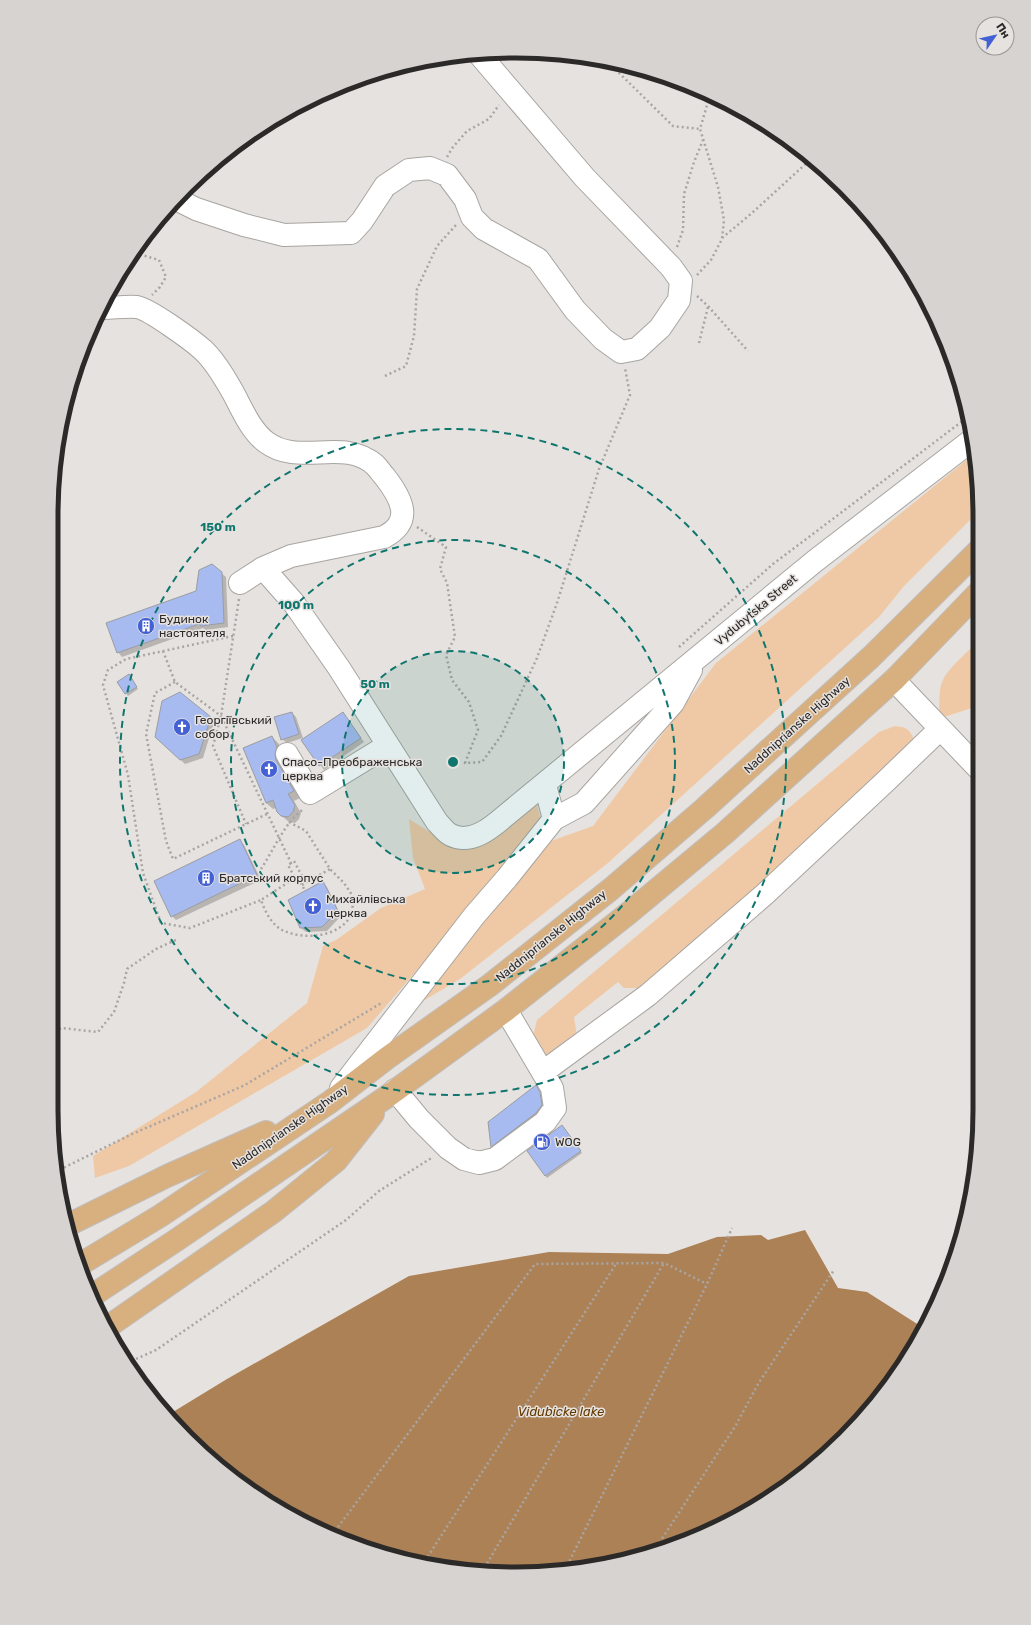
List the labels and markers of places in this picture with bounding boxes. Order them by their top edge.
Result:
place label: Будинок настоятеля [159,612,225,640]
building icon: Будинок настоятеля [136,616,156,636]
place label: Георгіївський собор [195,713,272,741]
church icon: Георгіївський собор [172,717,192,737]
place label: Спасо-Преображенська церква [282,755,422,783]
centre of rings [446,755,460,769]
church icon: Спасо-Преображенська церква [259,759,279,779]
building icon: Братський корпус [196,868,216,888]
place label: Братський корпус [219,871,324,885]
place label: Михайлівська церква [326,892,406,920]
church icon: Михайлівська церква [303,896,323,916]
fuel station icon: WOG [532,1132,552,1152]
place label: WOG [555,1135,581,1149]

